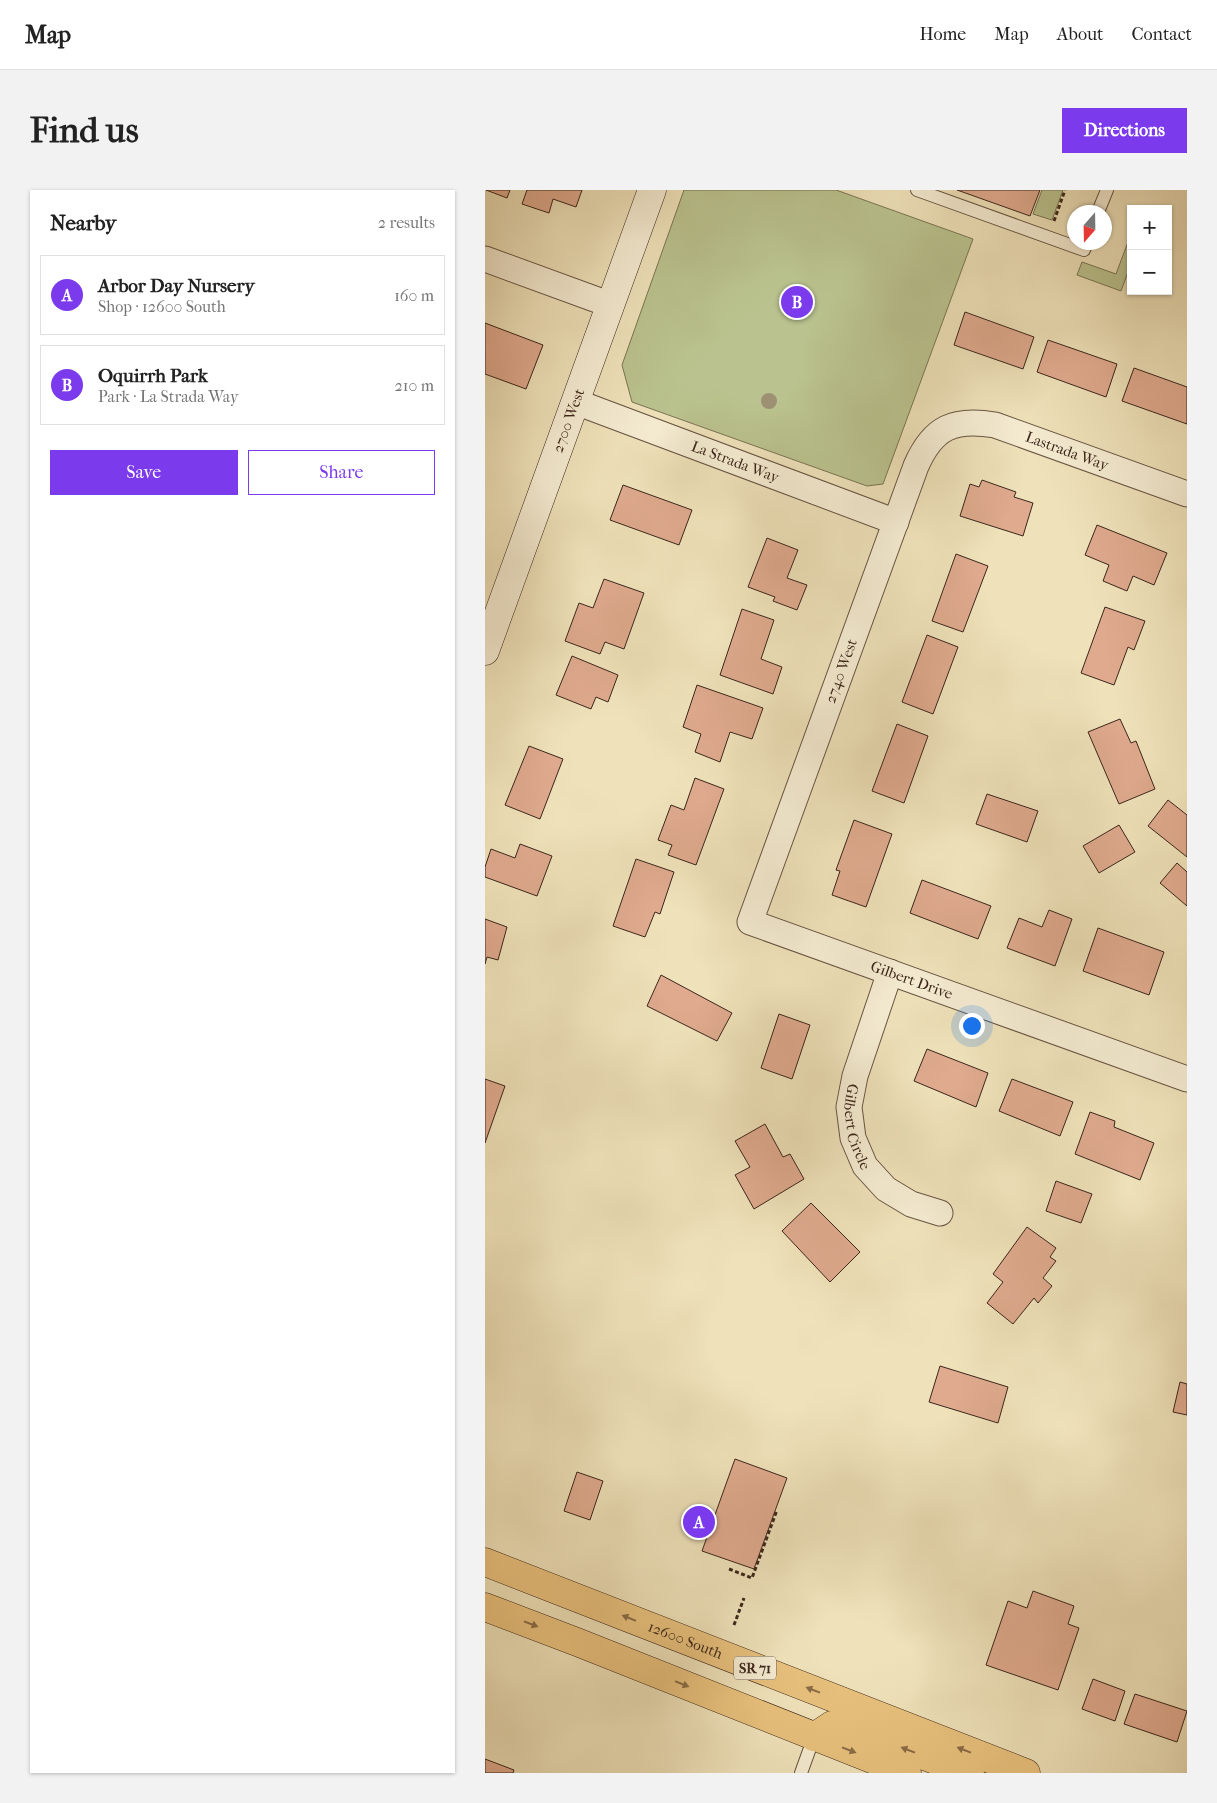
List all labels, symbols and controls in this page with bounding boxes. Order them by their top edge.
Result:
text: Map [25,21,71,49]
text: Home [919,24,966,45]
text: Map [994,24,1029,45]
text: About [1057,24,1103,45]
text: Contact [1131,24,1192,45]
button: Directions [1062,108,1187,153]
text: Find us [30,110,139,151]
north arrow [1067,205,1112,250]
map controls [1127,205,1172,295]
button: + [1127,205,1172,250]
text: Nearby [50,211,116,235]
text: 2 results [378,213,435,232]
button: − [1127,250,1172,295]
text: Arbor Day Nursery [98,275,255,297]
pin: B [781,283,813,321]
text: A [62,286,72,305]
text: 160 m [394,286,434,305]
text: Shop · 12600 South [98,297,226,316]
text: Oquirrh Park [98,365,208,387]
text: B [62,376,72,395]
text: 210 m [395,376,434,395]
street label: 2700 West [549,386,588,455]
text: Park · La Strada Way [98,387,238,406]
street label: Lastrada Way [1023,428,1112,475]
street label: La Strada Way [689,437,783,487]
button: Save [50,450,238,495]
button: Share [248,450,435,495]
street label: 2740 West [821,636,861,706]
street label: Gilbert Drive [868,957,956,1003]
your location [959,1013,985,1039]
street label: Gilbert Circle [839,1082,875,1173]
pin: A [683,1503,715,1541]
one-way arrow [622,1613,636,1621]
street label: 12600 South [645,1617,726,1663]
one-way arrow [523,1621,538,1628]
road number: SR 71 [734,1656,776,1680]
one-way arrow [674,1681,689,1689]
one-way arrow [806,1686,820,1694]
one-way arrow [957,1745,971,1753]
one-way arrow [900,1746,915,1753]
one-way arrow [842,1747,856,1755]

